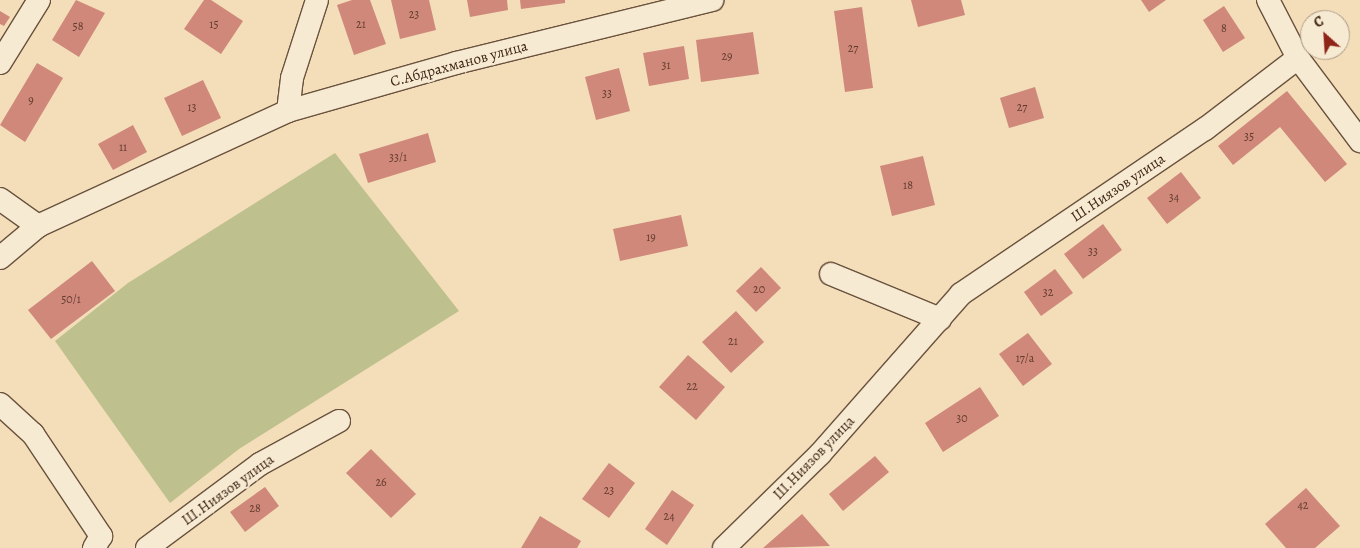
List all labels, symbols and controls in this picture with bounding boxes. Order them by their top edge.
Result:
house number: 23 [409,8,419,22]
north arrow [1300,10,1350,60]
text: С [1311,12,1327,32]
house number: 15 [209,18,219,32]
house number: 21 [356,18,366,32]
house number: 58 [73,20,83,34]
house number: 8 [1221,22,1227,36]
street label: С.Абдрахманов улица [388,37,530,91]
house number: 27 [848,42,858,56]
house number: 29 [721,50,733,64]
house number: 31 [661,59,671,73]
house number: 33 [602,87,612,101]
house number: 9 [28,94,34,108]
house number: 13 [187,101,197,115]
house number: 27 [1017,101,1027,115]
house number: 35 [1244,130,1254,144]
house number: 11 [119,141,127,155]
street label: Ш.Ниязов улица [1067,150,1169,226]
house number: 33/1 [389,151,407,165]
house number: 18 [903,179,913,193]
house number: 34 [1169,191,1179,205]
house number: 19 [646,231,656,245]
house number: 33 [1088,245,1098,259]
house number: 20 [753,283,765,297]
house number: 32 [1043,286,1053,300]
house number: 50/1 [61,293,81,307]
house number: 21 [728,335,738,349]
house number: 17/а [1016,352,1034,366]
house number: 22 [686,380,698,394]
street label: Ш.Ниязов улица [769,412,859,504]
house number: 30 [956,412,968,426]
street label: Ш.Ниязов улица [178,450,278,530]
house number: 26 [375,476,387,490]
house number: 23 [604,484,614,498]
house number: 42 [1297,499,1309,513]
house number: 28 [249,502,261,516]
house number: 24 [663,510,675,524]

